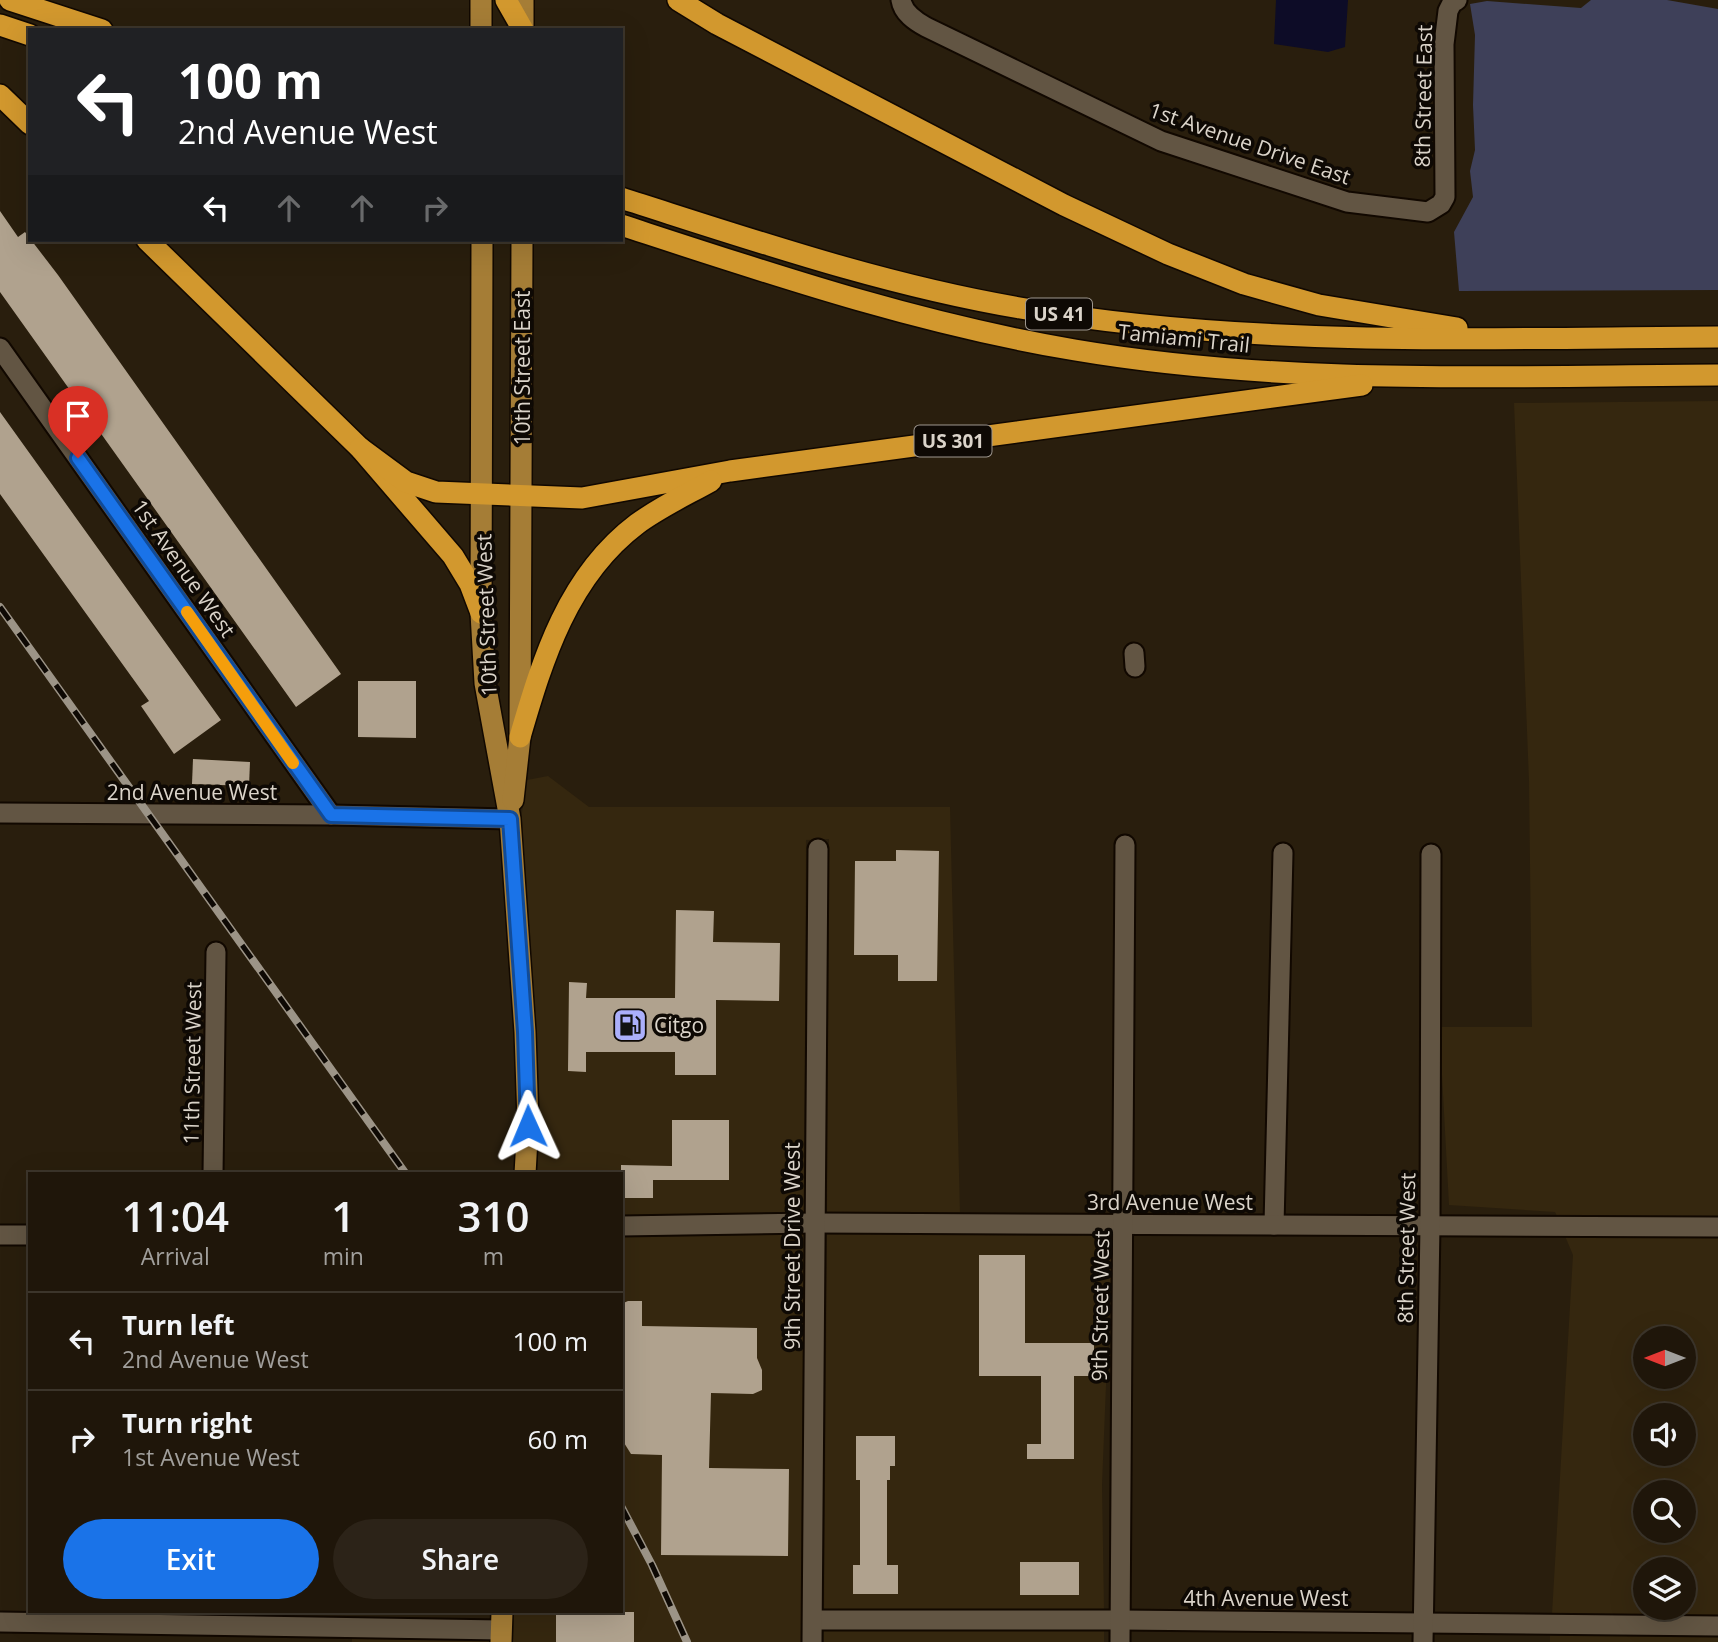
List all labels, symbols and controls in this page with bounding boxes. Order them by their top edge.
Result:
street label: 8th Street East [1408,24,1438,168]
text: 100 m [178,47,323,113]
icon: left [63,56,154,147]
street label: 1st Avenue Drive East [1146,95,1354,191]
text: 2nd Avenue West [178,110,438,153]
icon: left [197,189,235,227]
icon: ahead [270,189,308,227]
icon: ahead [343,189,381,227]
icon: right [416,189,454,227]
street label: 10th Street East [508,291,536,445]
road number: US 41 [1026,298,1092,330]
street label: Tamiami Trail [1117,317,1251,359]
pin [48,386,108,458]
icon: arrive [59,397,97,435]
road number: US 301 [914,426,992,456]
street label: 1st Avenue West [126,494,242,642]
street label: 10th Street West [469,533,503,697]
street label: 2nd Avenue West [107,778,277,806]
street label: 11th Street West [177,981,207,1145]
fuel station icon: Citgo [611,1006,649,1044]
place label: Citgo [654,1011,704,1039]
position arrow [491,1089,565,1163]
street label: 9th Street Drive West [778,1142,806,1350]
street label: 8th Street West [1391,1172,1421,1324]
text: 11:04 [122,1187,229,1244]
text: 1 [331,1187,355,1244]
text: 310 [457,1187,529,1244]
street label: 3rd Avenue West [1087,1188,1253,1216]
street label: 9th Street West [1085,1230,1115,1382]
text: Arrival [141,1240,210,1272]
text: min [323,1240,364,1272]
text: m [483,1240,504,1272]
text: Turn left [122,1307,234,1343]
icon: left [63,1322,101,1360]
text: 100 m [513,1323,588,1359]
north arrow [1633,1326,1696,1390]
map controls [1633,1326,1696,1620]
text: 2nd Avenue West [122,1343,309,1375]
button: sound [1633,1403,1696,1466]
text: Turn right [122,1405,253,1441]
icon: right [63,1420,101,1458]
text: 60 m [527,1421,588,1457]
text: 1st Avenue West [122,1441,300,1473]
button: search [1633,1480,1696,1543]
button: Exit [63,1519,319,1599]
button: Share [333,1519,588,1599]
button: layers [1633,1557,1696,1620]
street label: 4th Avenue West [1183,1584,1349,1612]

